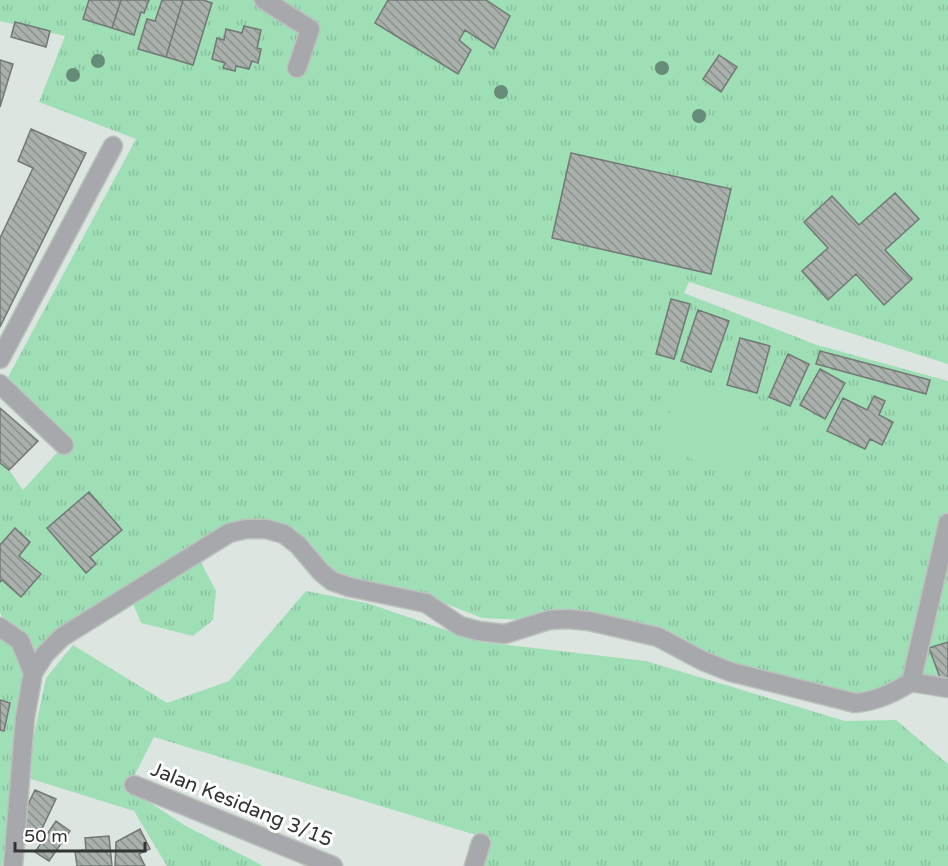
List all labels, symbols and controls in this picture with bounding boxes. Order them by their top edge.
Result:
street label: Jalan Kesidang 3/15 [147,757,336,852]
scale bar [15,815,146,853]
text: 50 m [24,825,68,847]

